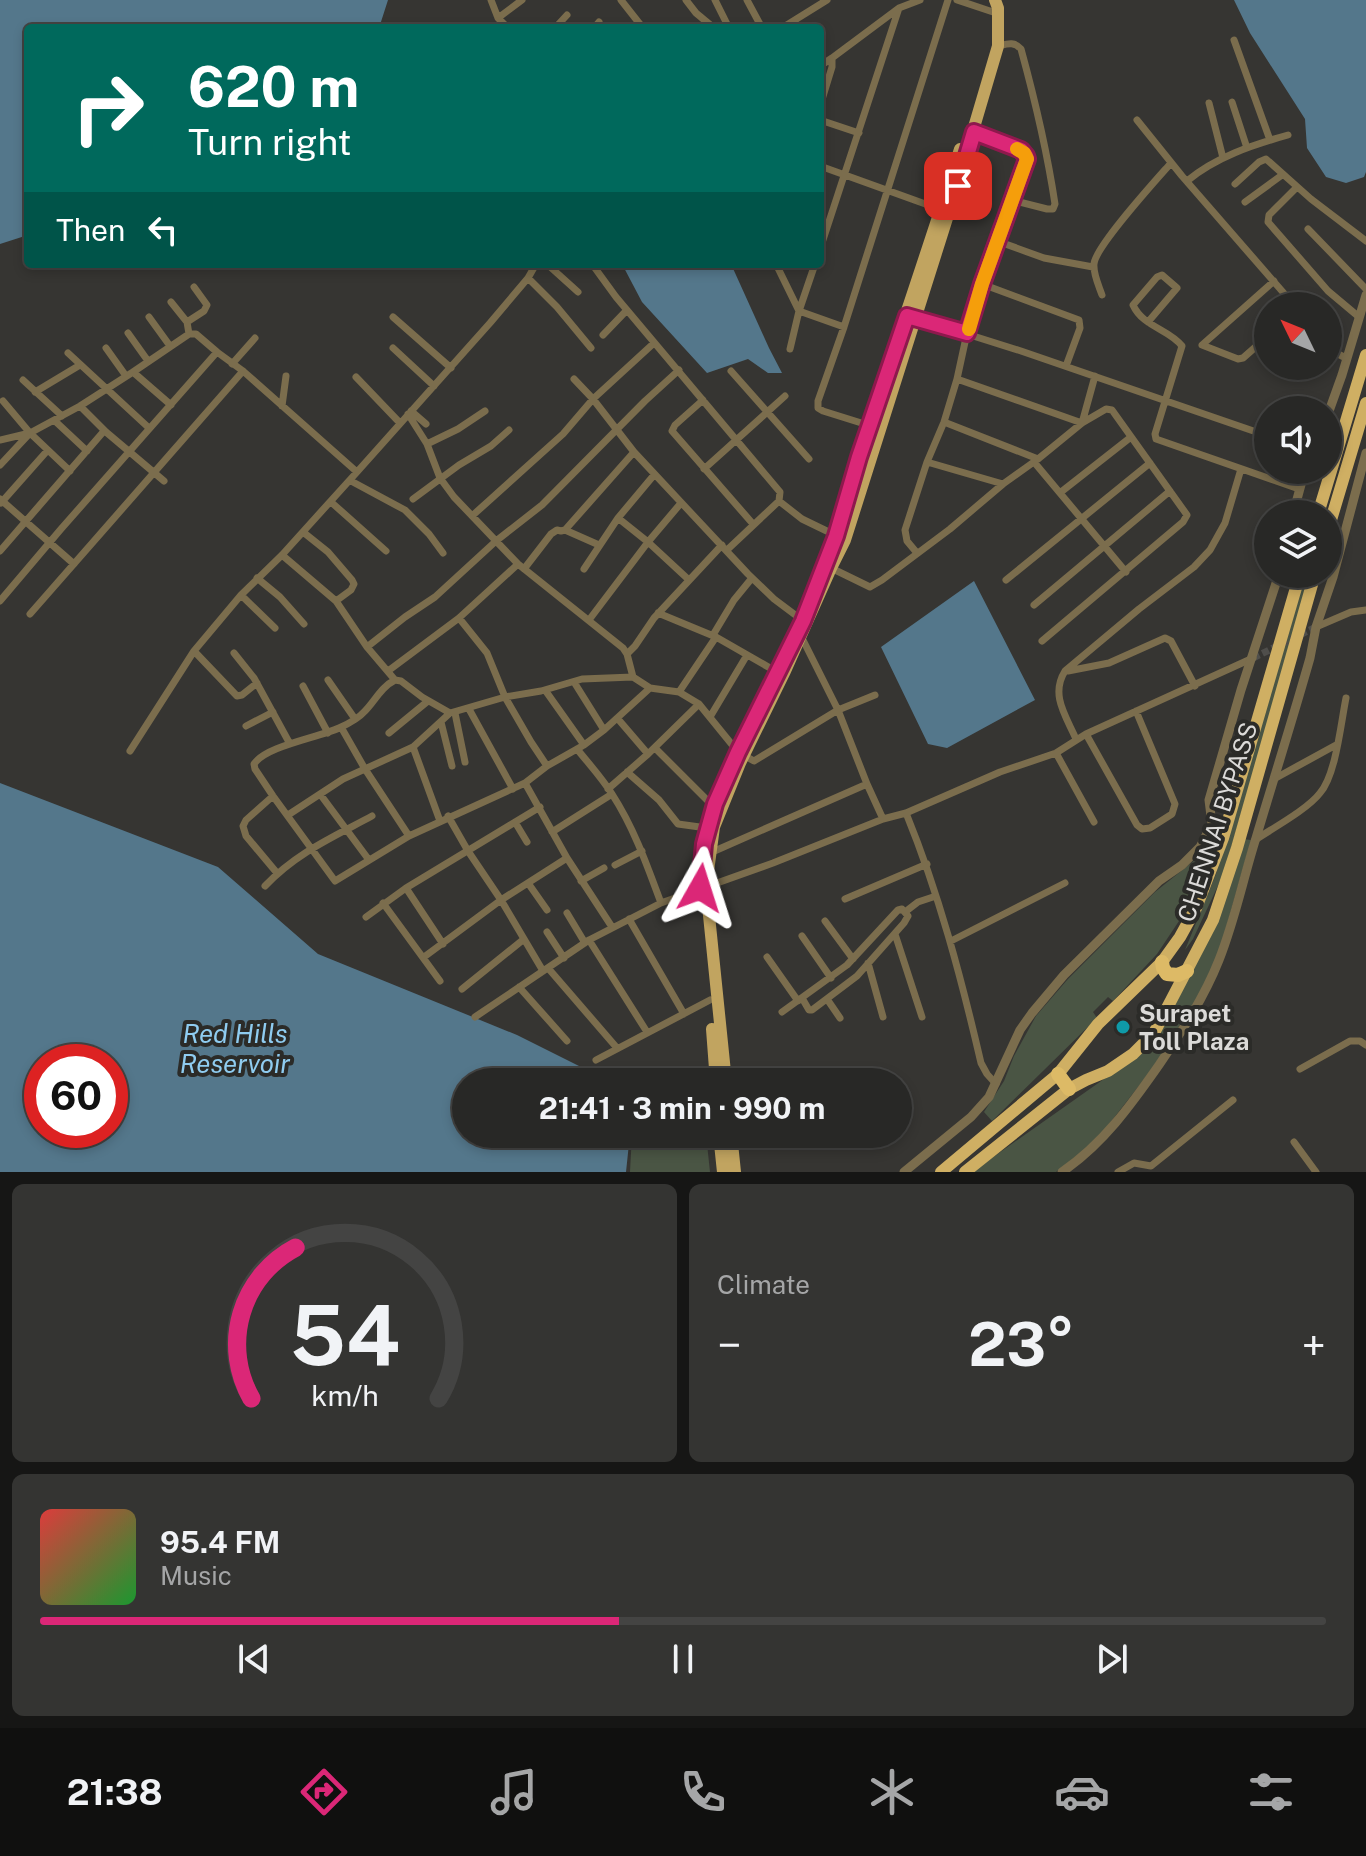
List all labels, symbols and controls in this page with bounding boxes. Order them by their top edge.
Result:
text: 620 m [188,54,359,120]
icon: right [56,56,160,160]
text: Turn right [188,121,351,163]
pin [924,152,992,220]
icon: arrive [936,164,980,208]
icon: left [141,208,185,252]
text: Then [56,212,125,248]
north arrow [1254,292,1342,380]
map controls [1254,292,1342,588]
button: sound [1254,396,1342,484]
button: layers [1254,500,1342,588]
street label: CHENNAI BYPASS [1171,719,1263,925]
position arrow [658,846,742,930]
place label: Surapet Toll Plaza [1139,999,1249,1055]
water label: Red Hills Reservoir [180,1018,290,1079]
marker: Surapet Toll Plaza [1114,1018,1132,1036]
speed limit sign: 60 [24,1044,128,1148]
text: 21:41 · 3 min · 990 m [539,1090,825,1126]
text: Climate [717,1269,810,1300]
text: 54 [289,1286,400,1384]
text: 23° [968,1309,1075,1380]
text: − [717,1319,741,1371]
text: + [1302,1319,1326,1371]
text: km/h [311,1379,378,1412]
text: 95.4 FM [160,1524,280,1560]
text: Music [160,1560,232,1591]
icon: previous [232,1637,276,1681]
icon: pause [661,1637,705,1681]
icon: next [1090,1637,1134,1681]
icon: directions [296,1764,352,1820]
icon: music [486,1764,542,1820]
icon: phone [675,1764,731,1820]
icon: climate [864,1764,920,1820]
icon: car [1054,1764,1110,1820]
icon: filters [1243,1764,1299,1820]
text: 21:38 [67,1771,163,1813]

